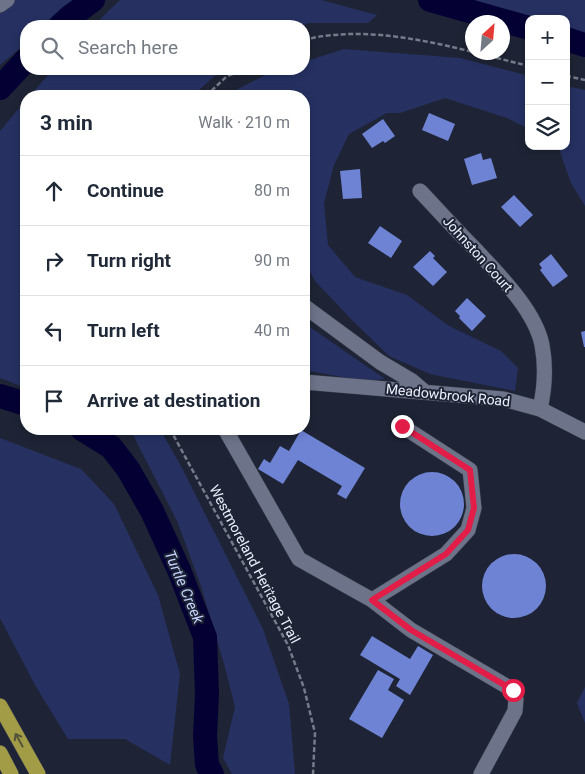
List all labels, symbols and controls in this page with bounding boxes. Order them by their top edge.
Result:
north arrow [465,15,510,60]
map controls [525,15,570,150]
button: + [525,15,570,60]
search box [20,20,310,75]
icon: search [38,34,66,62]
text: Search here [78,36,178,59]
button: − [525,60,570,105]
button: layers [525,105,570,150]
text: 3 min [40,111,93,135]
text: Walk · 210 m [198,113,290,132]
icon: ahead [40,177,68,205]
text: Continue [87,179,164,202]
text: 80 m [254,181,290,200]
street label: Johnston Court [440,213,517,296]
icon: right [40,247,68,275]
text: Turn right [87,249,171,272]
text: 90 m [254,251,290,270]
icon: left [40,317,68,345]
text: Turn left [87,319,160,342]
text: 40 m [254,321,290,340]
street label: Meadowbrook Road [385,381,511,409]
icon: arrive [40,387,68,415]
text: Arrive at destination [87,389,260,412]
route end [391,415,414,438]
street label: Westmoreland Heritage Trail [206,482,304,646]
water label: Turtle Creek [160,548,208,627]
route start [502,679,525,702]
one-way arrow [14,733,23,748]

